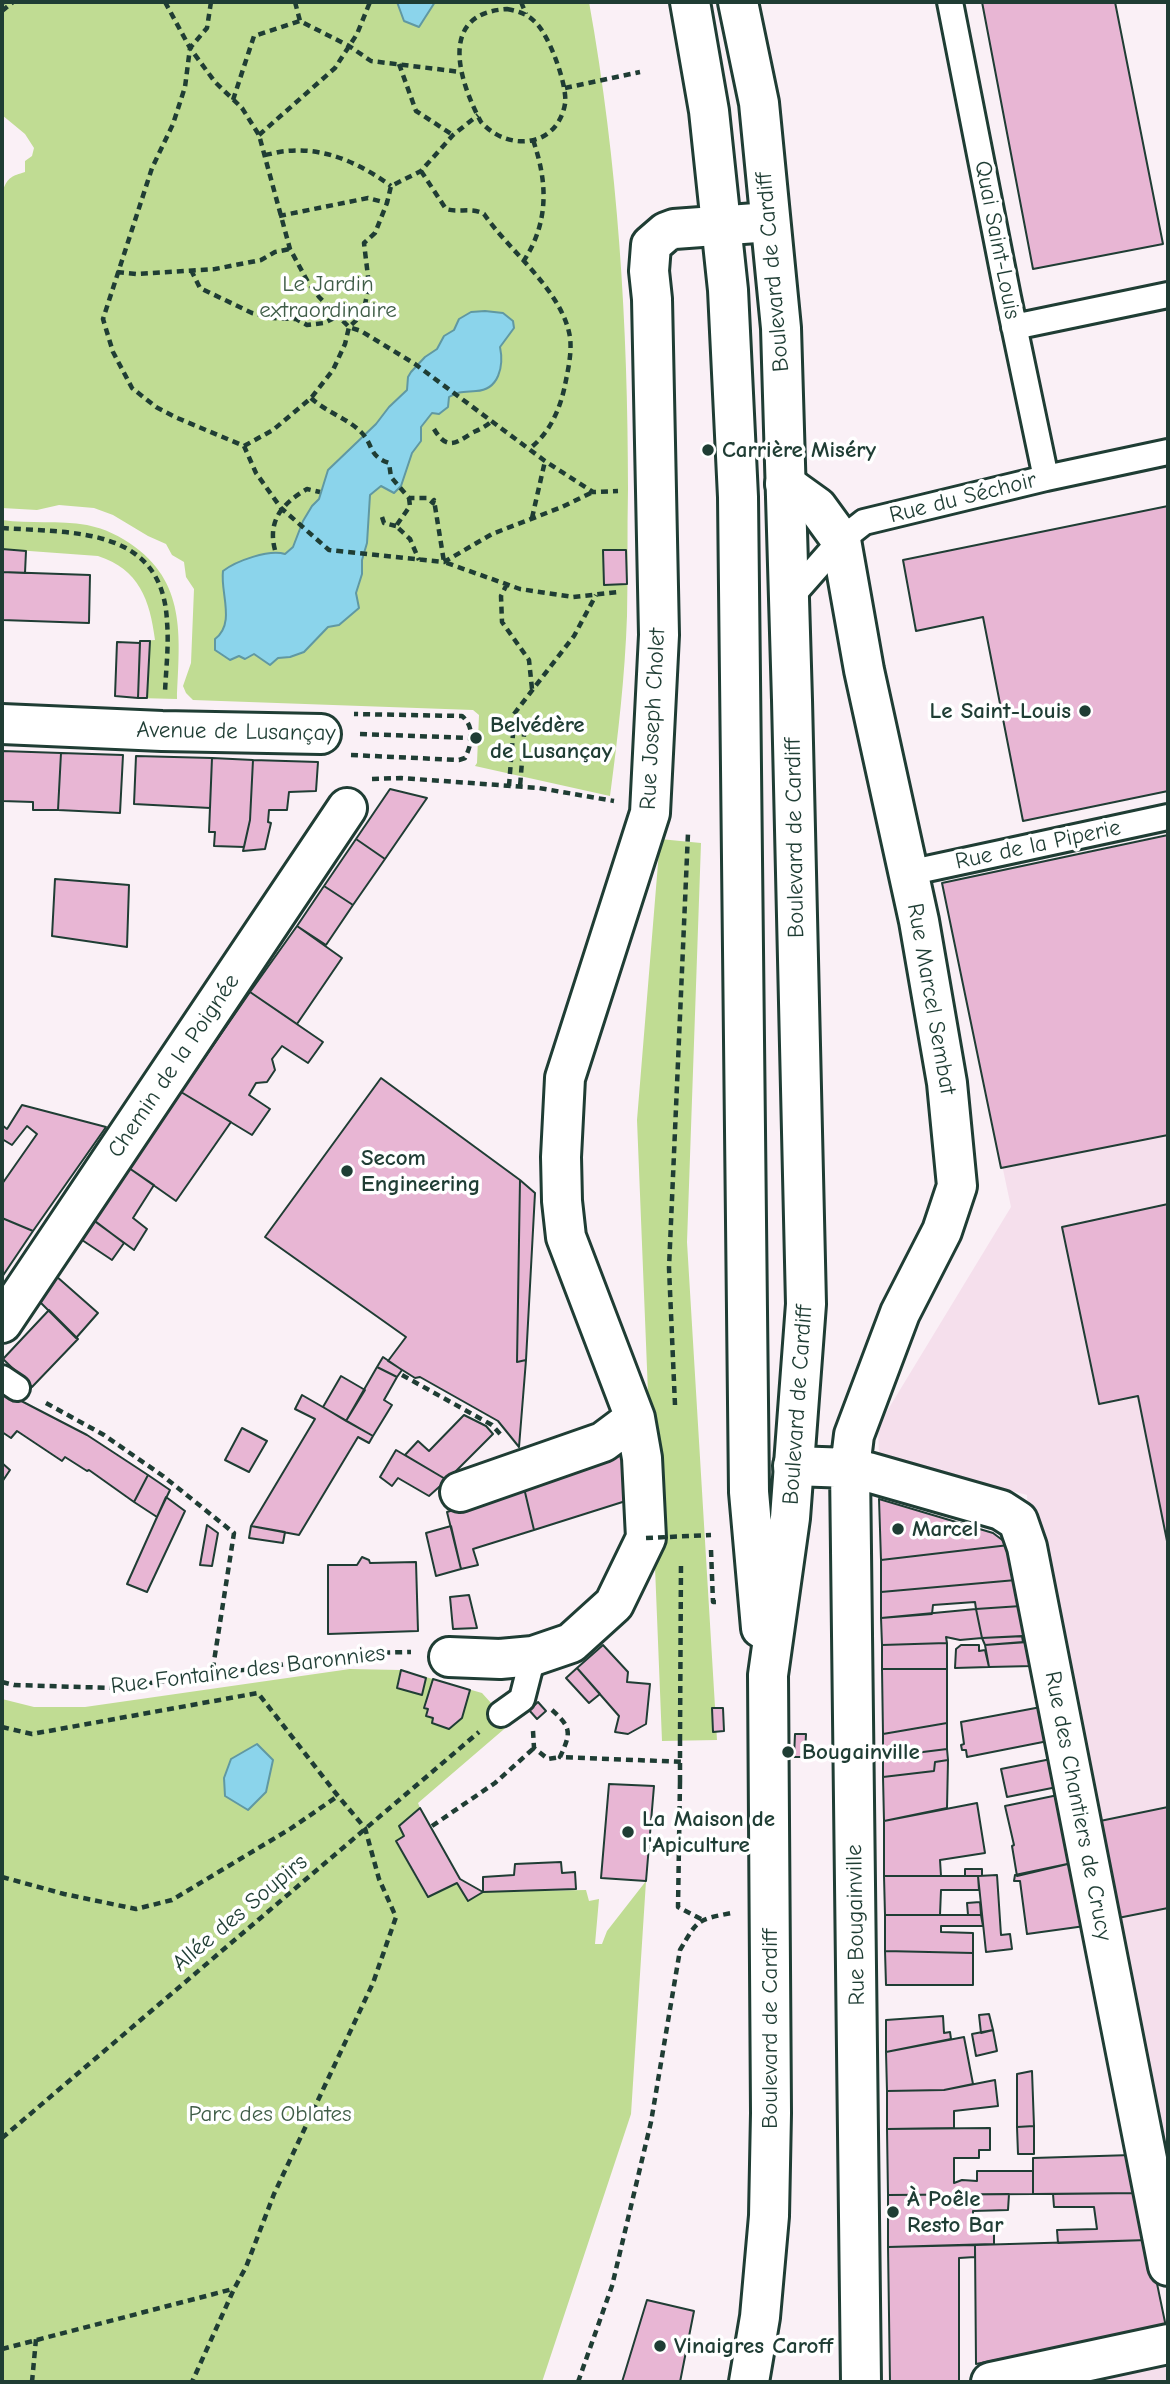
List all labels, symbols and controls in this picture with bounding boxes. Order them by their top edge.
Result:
street label: Quai Saint-Louis [968,158,1026,322]
street label: Boulevard de Cardiff [751,171,795,373]
park label: Le Jardin extraordinaire [259,270,397,324]
place label: Carrière Miséry [722,436,876,464]
marker: Carrière Miséry [700,442,716,458]
street label: Rue du Séchoir [887,466,1039,530]
street label: Rue Joseph Cholet [634,627,672,811]
place label: Le Saint-Louis [929,697,1071,725]
marker: Le Saint-Louis [1077,703,1093,719]
place label: Belvédère de Lusançay [490,711,612,765]
street label: Avenue de Lusançay [136,716,336,748]
marker: Belvédère de Lusançay [468,730,484,746]
street label: Boulevard de Cardiff [779,738,811,938]
street label: Rue de la Piperie [953,814,1123,876]
street label: Rue Marcel Sembat [901,901,961,1097]
street label: Chemin de la Poignée [102,969,246,1163]
place label: Secom Engineering [361,1144,480,1198]
marker: Secom Engineering [339,1163,355,1179]
street label: Boulevard de Cardiff [777,1304,819,1506]
place label: Marcel [912,1515,978,1543]
marker: Marcel [890,1521,906,1537]
street label: Rue Fontaine des Baronnies [109,1639,387,1701]
street label: Rue des Chantiers de Crucy [1038,1669,1118,1943]
place label: Bougainville [802,1738,920,1766]
marker: Bougainville [780,1744,796,1760]
place label: La Maison de l'Apiculture [642,1805,775,1859]
marker: La Maison de l'Apiculture [620,1824,636,1840]
street label: Rue Bougainville [841,1844,871,2006]
street label: Allée des Soupirs [167,1848,313,1978]
street label: Boulevard de Cardiff [756,1929,784,2129]
park label: Parc des Oblates [189,2100,351,2128]
place label: À Poêle Resto Bar [907,2185,1004,2239]
marker: À Poêle Resto Bar [885,2204,901,2220]
place label: Vinaigres Caroff [674,2332,833,2360]
marker: Vinaigres Caroff [652,2338,668,2354]

